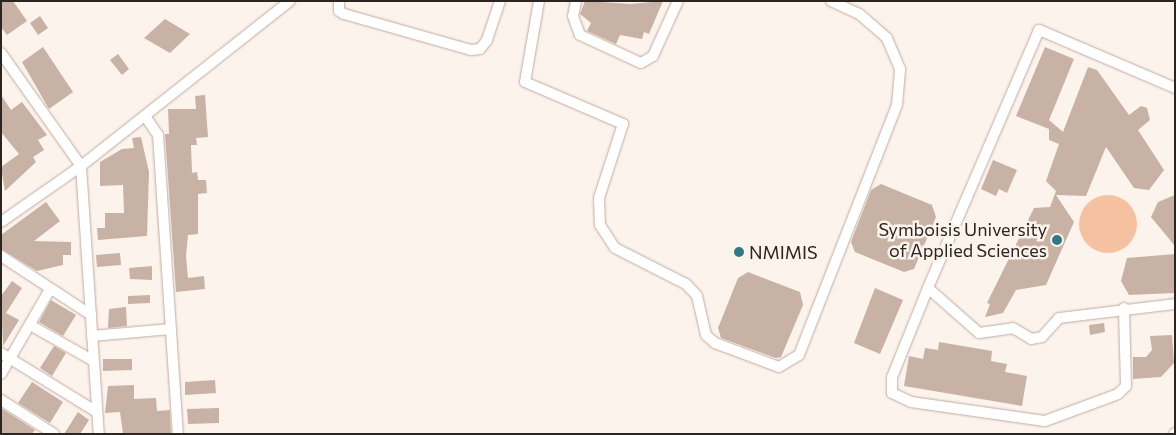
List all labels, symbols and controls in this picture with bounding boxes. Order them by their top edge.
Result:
place label: Symboisis University of Applied Sciences [878,219,1047,262]
marker: Symboisis University of Applied Sciences [1051,234,1063,246]
place label: NMIMIS [749,241,818,263]
marker: NMIMIS [733,246,745,258]

